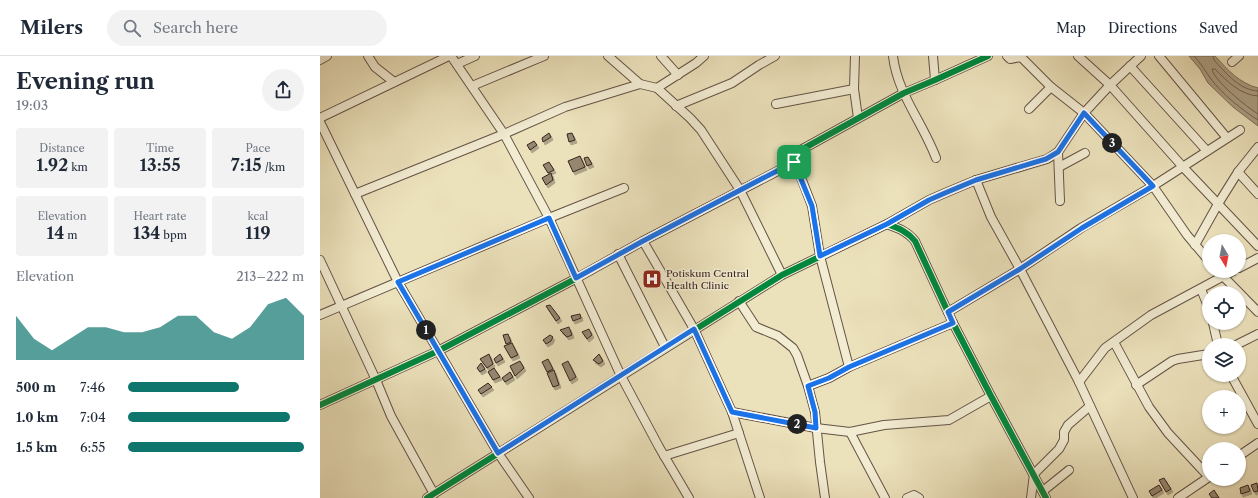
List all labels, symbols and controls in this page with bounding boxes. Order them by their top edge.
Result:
search box [107,10,387,46]
text: Milers [20,16,83,39]
icon: search [121,17,143,39]
text: Search here [153,18,238,37]
text: Map [1056,19,1086,37]
text: Directions [1108,19,1177,37]
text: Saved [1199,19,1238,37]
text: Evening run [16,68,155,95]
button: share [262,69,304,111]
text: 19:03 [16,97,48,113]
pin: 3 [1102,133,1122,153]
text: 3 [1109,136,1115,150]
text: Distance [39,141,85,155]
text: Time [146,141,174,155]
text: Pace [246,141,270,155]
pin [777,145,811,179]
icon: arrive [783,151,805,173]
text: 1.92 [36,155,68,175]
text: 13:55 [139,155,181,175]
text: 7:15 [231,155,262,175]
text: km [68,160,88,174]
text: /km [262,160,285,174]
text: Elevation [37,209,87,223]
text: Heart rate [133,209,187,223]
text: kcal [248,209,268,223]
text: 14 [47,223,64,243]
text: 134 [133,223,160,243]
text: 119 [245,223,271,243]
text: m [64,228,77,242]
text: bpm [160,228,187,242]
north arrow [1202,234,1246,278]
map controls [1202,234,1246,486]
place label: Potiskum Central Health Clinic [666,267,749,292]
text: Elevation [16,268,74,284]
text: 213–222 m [236,268,304,284]
hospital icon: Potiskum Central Health Clinic [641,268,663,290]
button: locate [1202,286,1246,330]
pin: 1 [416,320,436,340]
text: 1 [424,323,428,337]
button: layers [1202,338,1246,382]
text: 500 m [16,379,56,395]
text: 7:46 [80,379,105,395]
button: + [1202,390,1246,434]
text: 1.0 km [16,409,58,425]
text: 7:04 [80,409,106,425]
pin: 2 [787,414,807,434]
text: 2 [794,417,800,431]
text: 1.5 km [16,439,57,455]
text: 6:55 [80,439,105,455]
button: − [1202,442,1246,486]

